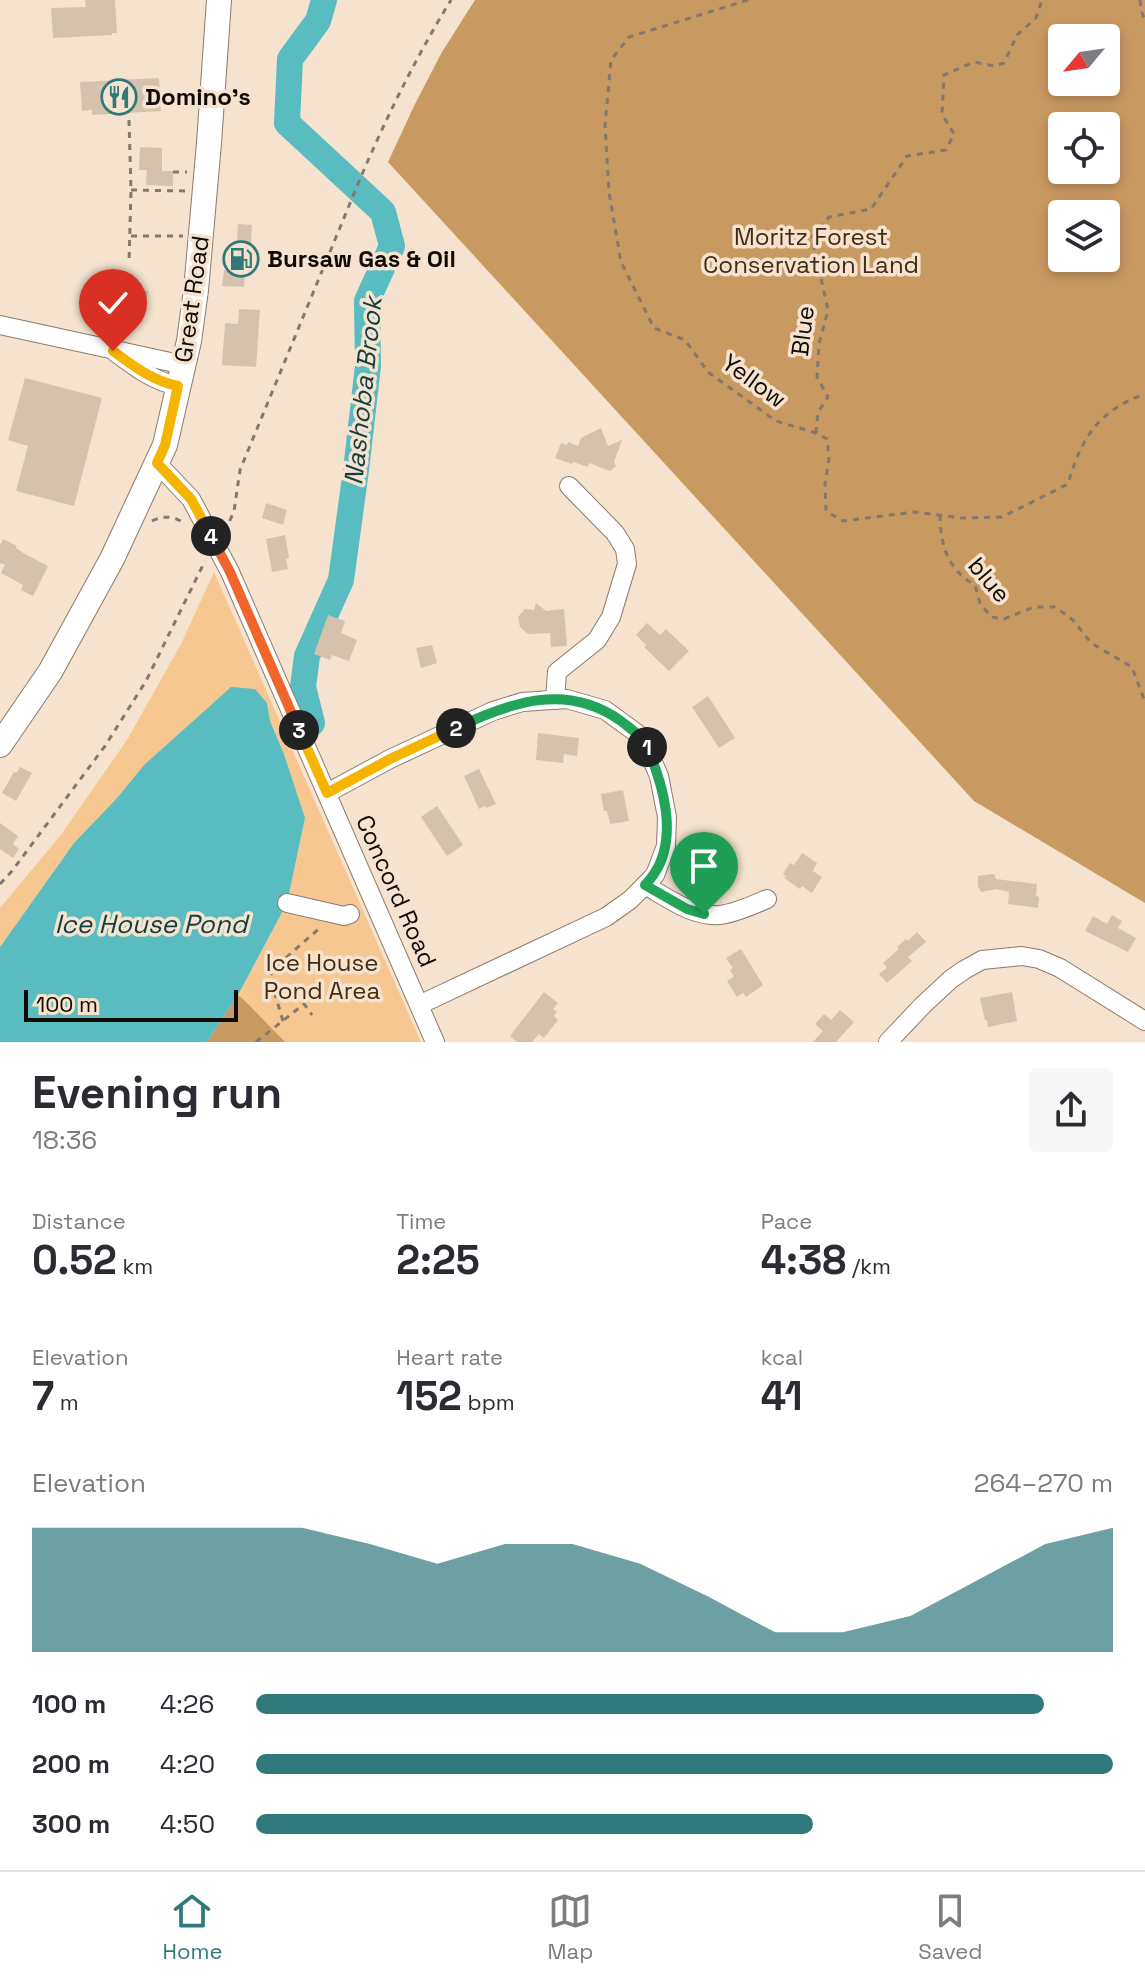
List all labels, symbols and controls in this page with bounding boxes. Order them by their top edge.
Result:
north arrow [1048,24,1120,96]
map controls [1048,24,1120,272]
restaurant icon: Domino's [100,78,138,116]
place label: Domino's [145,81,251,112]
button: locate [1048,112,1120,184]
button: layers [1048,200,1120,272]
park label: Moritz Forest Conservation Land [703,221,919,280]
street label: Great Road [167,233,216,364]
fuel station icon: Bursaw Gas & Oil [222,240,260,278]
place label: Bursaw Gas & Oil [267,243,456,274]
pin [79,269,147,351]
icon: check [91,281,135,325]
water label: Nashoba Brook [336,292,390,487]
street label: Blue [784,304,821,358]
street label: Yellow [716,347,793,414]
pin: 4 [191,516,231,556]
text: 4 [204,522,218,550]
street label: blue [961,550,1017,609]
pin: 2 [436,708,476,748]
pin: 3 [279,710,319,750]
text: 2 [449,714,463,742]
text: 3 [292,716,306,744]
pin: 1 [627,727,667,767]
text: 1 [642,733,652,761]
street label: Concord Road [349,810,444,972]
pin [670,832,738,914]
icon: arrive [682,844,726,888]
water label: Ice House Pond [55,907,251,941]
park label: Ice House Pond Area [264,947,381,1006]
scale bar [24,986,238,1022]
text: 100 m [36,990,98,1018]
text: Evening run [32,1065,282,1121]
button: share [1029,1068,1113,1152]
text: 18:36 [32,1123,97,1157]
text: Distance [32,1207,126,1235]
text: Time [396,1207,446,1235]
text: Pace [761,1207,812,1235]
text: 0.52 [32,1235,117,1286]
text: 2:25 [396,1235,480,1286]
text: 4:38 [761,1235,846,1286]
text: km [117,1252,153,1280]
text: /km [846,1252,891,1280]
text: Elevation [32,1343,128,1371]
text: Heart rate [396,1343,503,1371]
text: kcal [761,1343,803,1371]
text: 7 [32,1371,54,1422]
text: 152 [396,1371,462,1422]
text: 41 [761,1371,803,1422]
text: m [54,1388,79,1416]
text: bpm [462,1388,515,1416]
text: Elevation [32,1466,146,1500]
text: 264–270 m [974,1466,1113,1500]
text: 100 m [32,1687,106,1721]
text: 4:26 [160,1687,214,1721]
text: 200 m [32,1747,110,1781]
text: 4:20 [160,1747,215,1781]
text: 300 m [32,1807,110,1841]
text: 4:50 [160,1807,215,1841]
tab: Home [163,1889,222,1965]
tab: Map [547,1889,593,1965]
tab: Saved [918,1889,983,1965]

